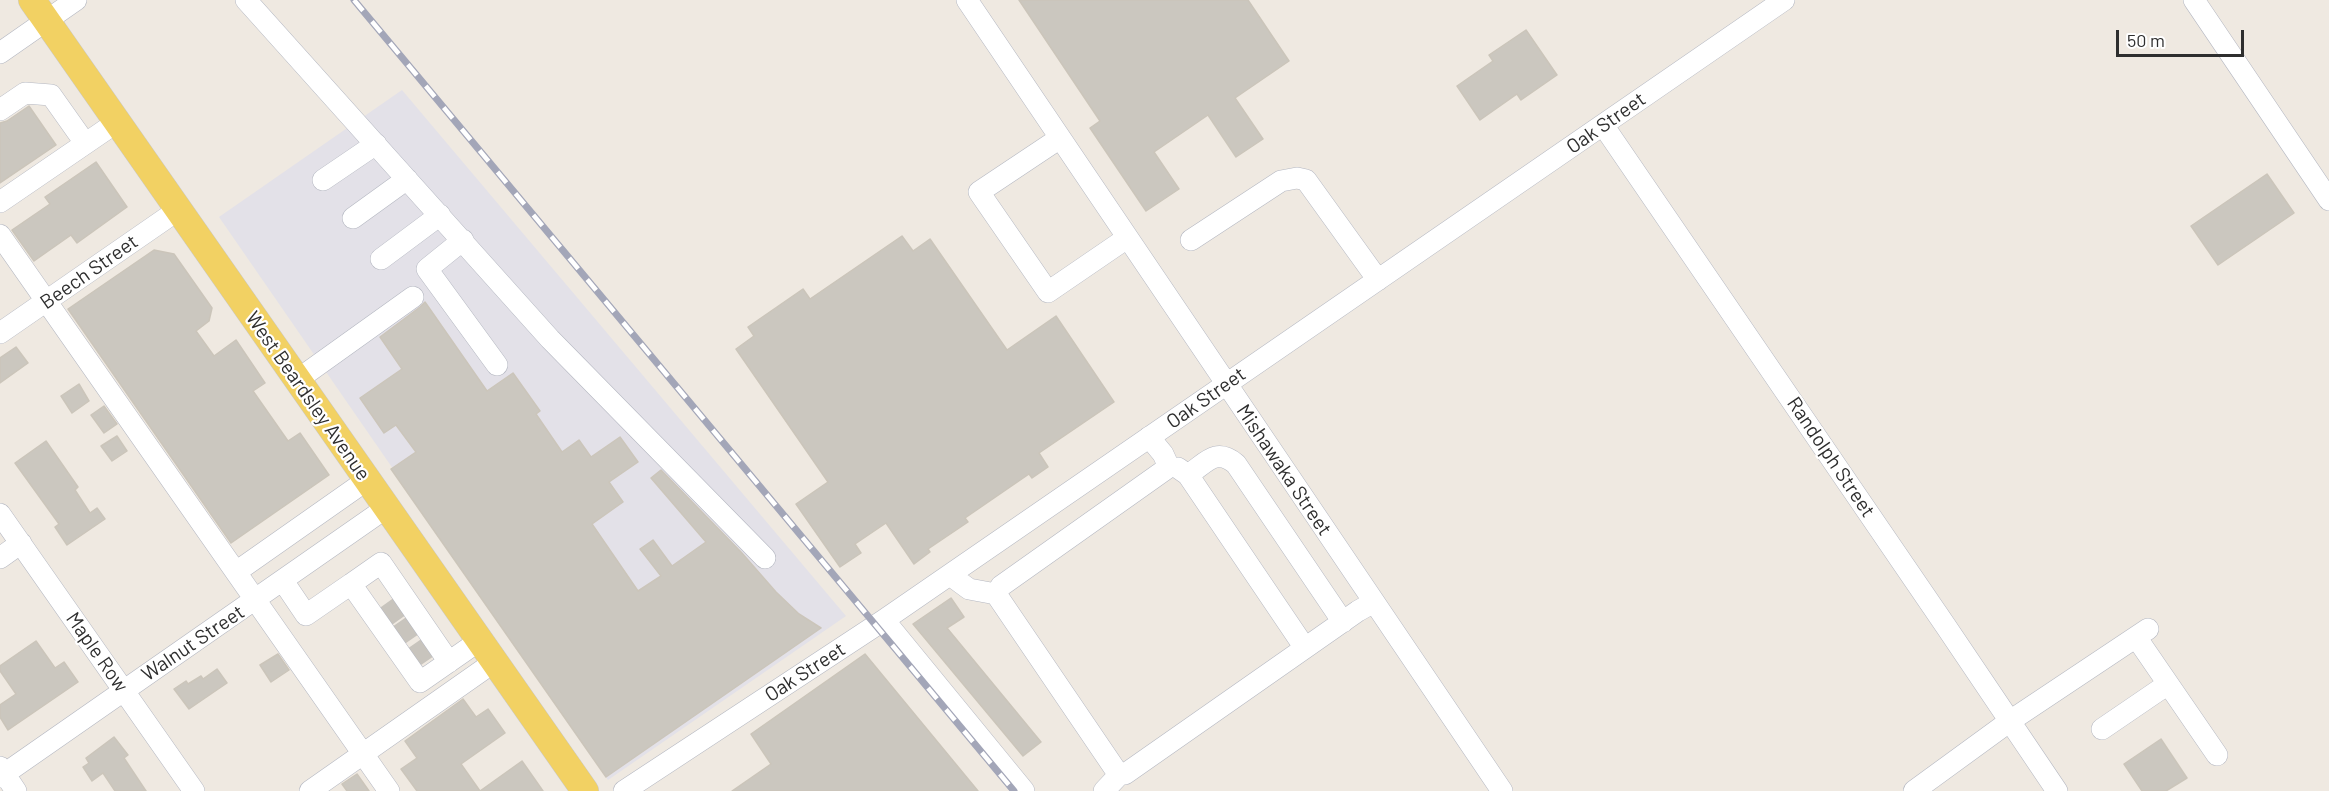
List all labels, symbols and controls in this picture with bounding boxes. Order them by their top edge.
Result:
scale bar [2119,18,2246,56]
text: 50 m [2127,29,2165,51]
street label: Oak Street [1562,87,1650,159]
street label: Beech Street [36,230,142,314]
street label: West Beardsley Avenue [241,307,375,485]
street label: Oak Street [1162,362,1250,434]
street label: Randolph Street [1782,392,1880,522]
street label: Mishawaka Street [1231,400,1337,540]
street label: Walnut Street [137,600,249,686]
street label: Maple Row [61,607,133,697]
street label: Oak Street [760,637,850,707]

